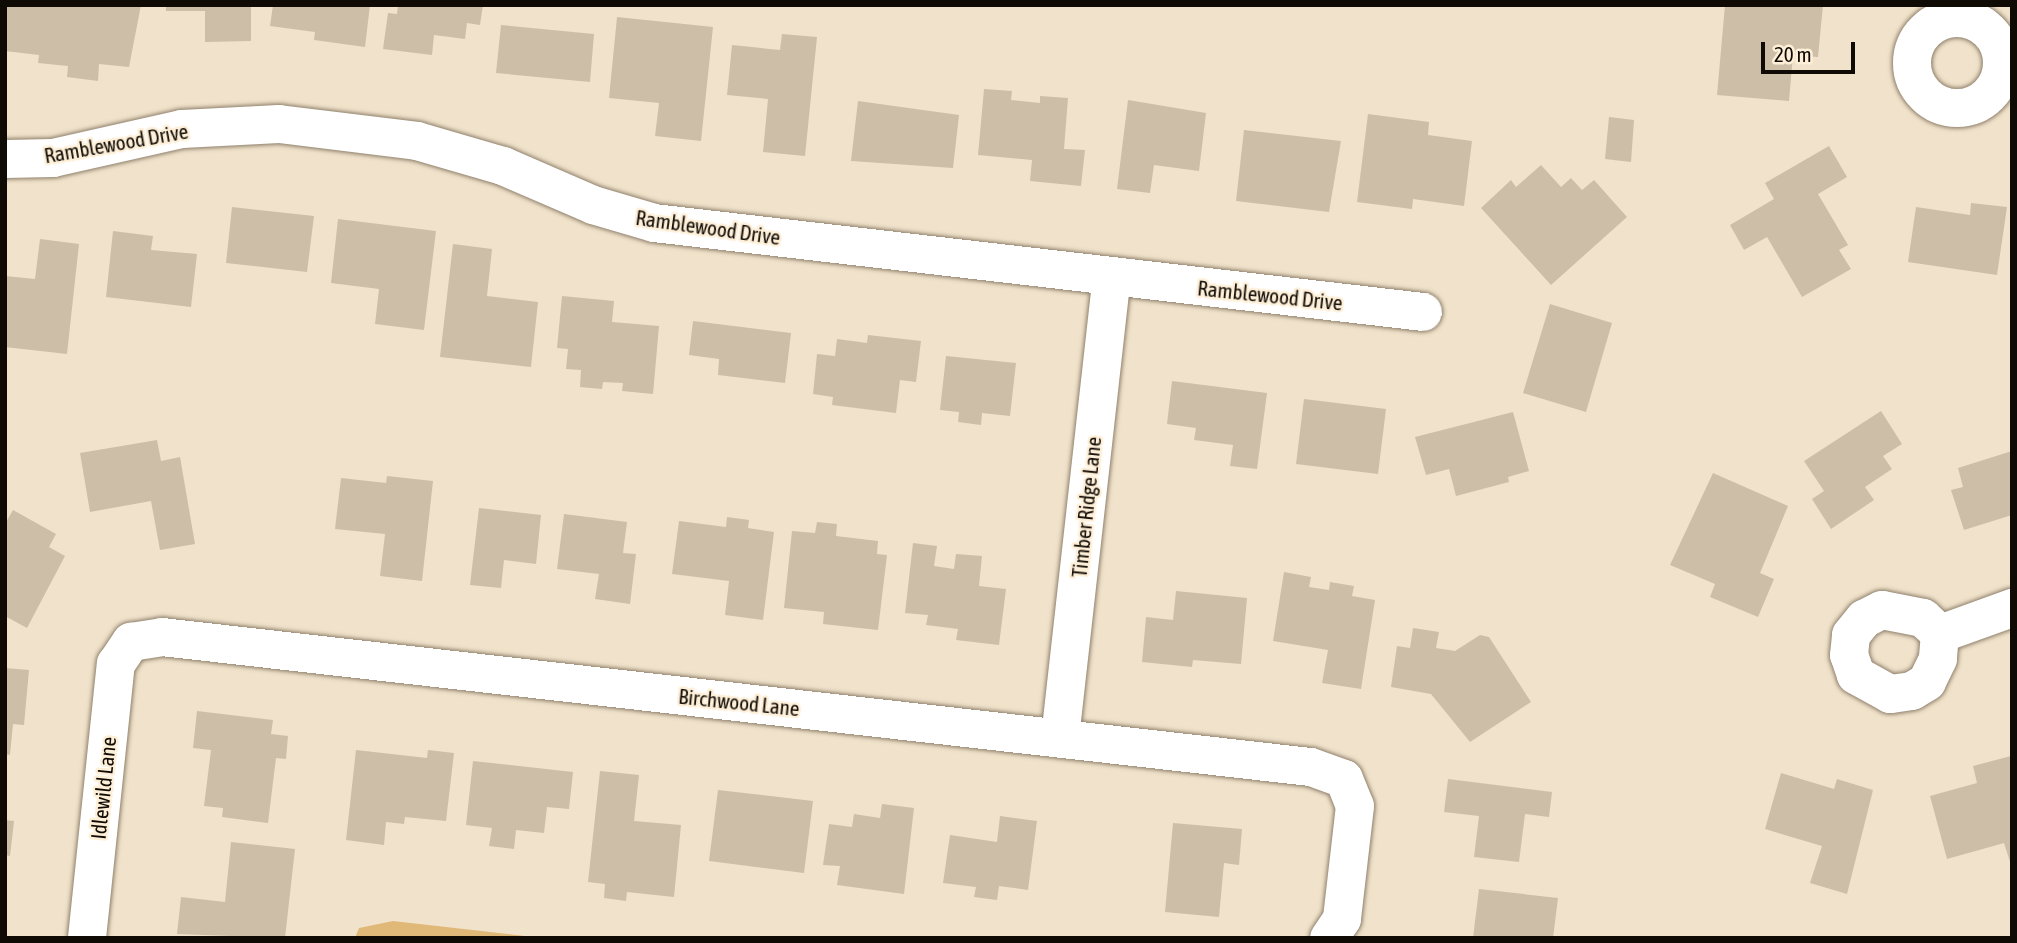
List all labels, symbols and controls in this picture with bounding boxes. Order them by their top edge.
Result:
scale bar [1765,28,1860,72]
text: 20 m [1774,42,1812,66]
street label: Ramblewood Drive [42,118,190,168]
street label: Ramblewood Drive [634,204,782,250]
street label: Ramblewood Drive [1196,275,1344,315]
street label: Timber Ridge Lane [1066,435,1106,579]
street label: Birchwood Lane [677,683,801,721]
street label: Idlewild Lane [85,735,121,841]

